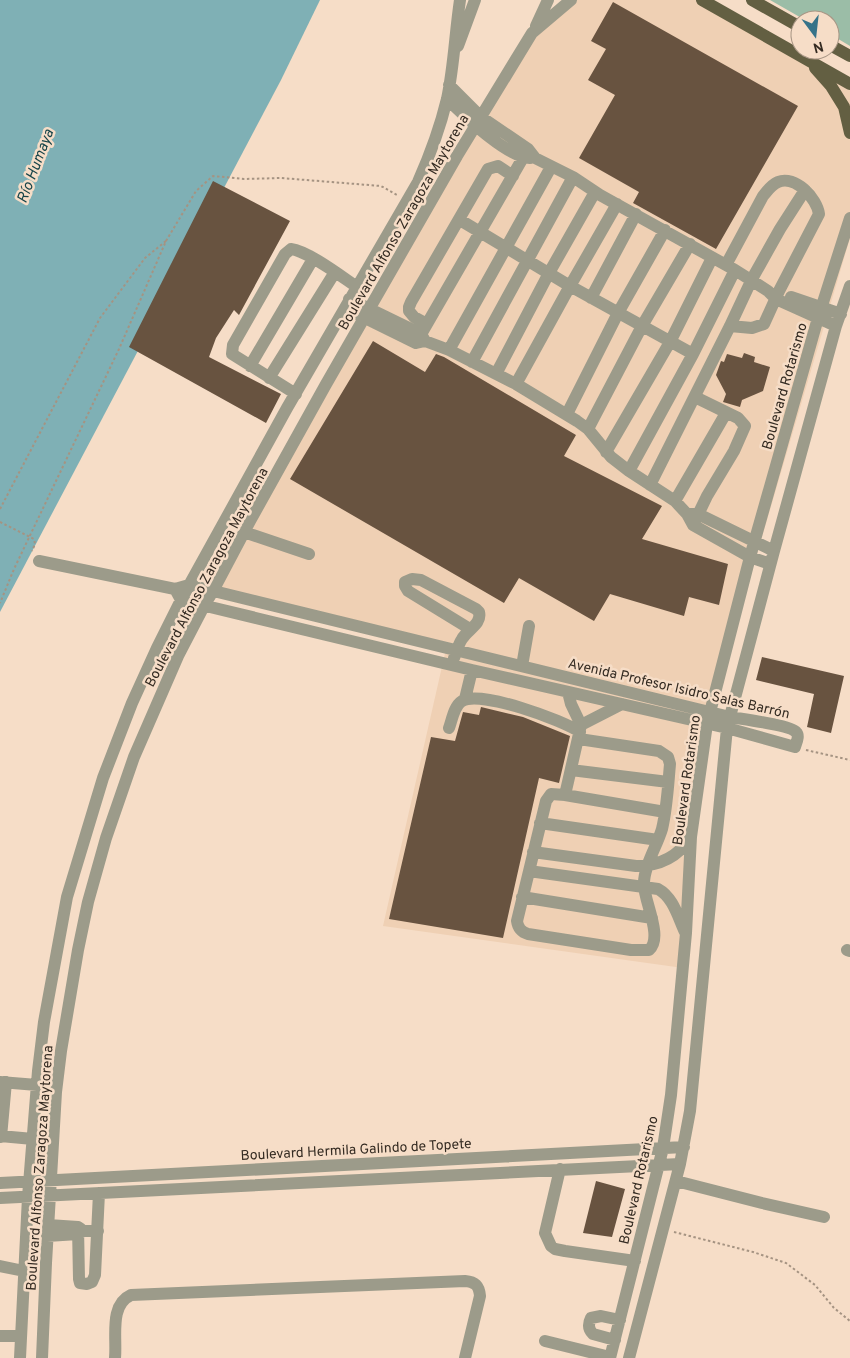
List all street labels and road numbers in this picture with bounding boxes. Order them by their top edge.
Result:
street label: Boulevard Alfonso Zaragoza Maytorena [335,112,473,334]
street label: Boulevard Rotarismo [759,321,812,452]
street label: Boulevard Alfonso Zaragoza Maytorena [142,465,273,690]
street label: Avenida Profesor Isidro Salas Barrón [566,656,791,723]
street label: Boulevard Rotarismo [670,714,705,846]
street label: Boulevard Alfonso Zaragoza Maytorena [23,1045,58,1291]
street label: Boulevard Rotarismo [616,1114,663,1246]
street label: Boulevard Hermila Galindo de Topete [240,1136,472,1165]

